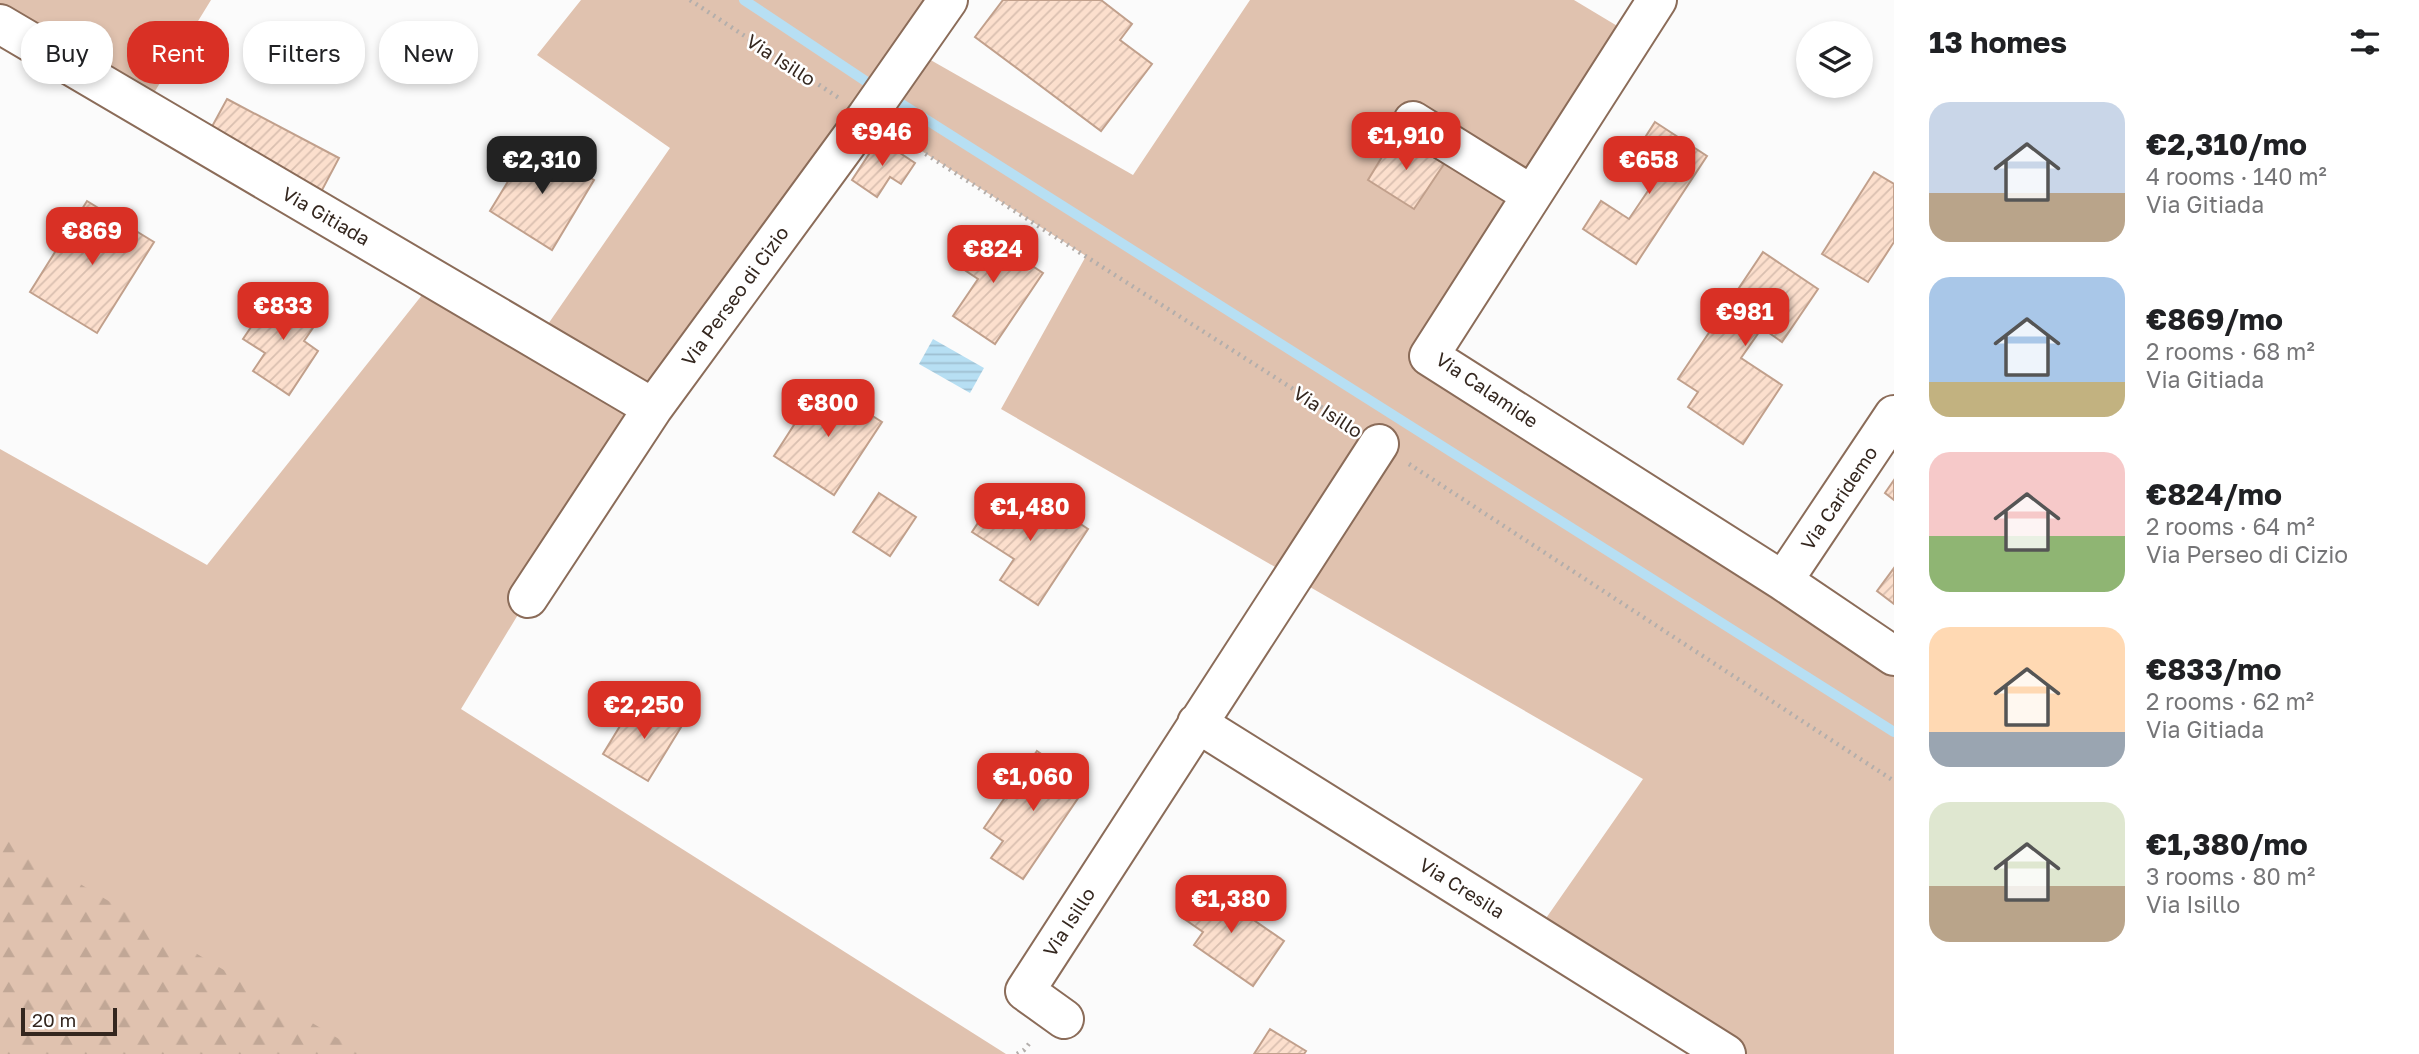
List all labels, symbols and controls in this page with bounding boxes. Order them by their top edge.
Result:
chip: Buy [21,21,113,84]
chip: Rent [127,21,229,84]
chip: Filters [243,21,365,84]
chip: New [379,21,478,84]
map controls [1796,21,1873,98]
button: layers [1796,21,1873,98]
icon: filters [2346,23,2384,61]
text: 13 homes [1929,24,2067,60]
street label: Via Isillo [742,29,820,90]
pin: €946 [841,108,923,168]
pin: €1,910 [1349,113,1463,172]
text: €946 [852,117,912,145]
text: €1,910 [1368,121,1444,149]
text: €2,310/mo [2146,126,2307,162]
icon: home [1985,130,2069,214]
pin: €2,310 [485,136,599,196]
pin: €658 [1608,136,1690,196]
text: €2,310 [503,145,581,173]
text: €658 [1619,145,1679,173]
text: 4 rooms · 140 m² [2146,162,2327,190]
street label: Via Gitiada [278,181,374,250]
text: Via Gitiada [2146,190,2264,218]
pin: €869 [51,208,133,267]
text: €869 [62,216,122,244]
street label: Via Perseo di Cizio [676,221,793,370]
pin: €824 [952,226,1034,285]
text: €824 [963,234,1023,262]
pin: €833 [242,282,324,342]
pin: €981 [1704,288,1786,348]
text: €833 [254,291,313,319]
text: €981 [1716,297,1774,325]
text: €869/mo [2146,301,2283,337]
icon: home [1985,305,2069,389]
text: 2 rooms · 68 m² [2146,337,2315,365]
street label: Via Calamide [1432,347,1543,432]
text: Via Gitiada [2146,365,2264,393]
pin: €800 [787,380,869,439]
street label: Via Isillo [1289,381,1367,442]
text: €800 [798,388,858,416]
street label: Via Caridemo [1795,441,1882,554]
text: €824/mo [2146,476,2282,512]
icon: home [1985,480,2069,564]
pin: €1,480 [973,484,1087,543]
text: €1,480 [990,492,1070,520]
text: 2 rooms · 64 m² [2146,512,2315,540]
text: Via Perseo di Cizio [2146,540,2348,568]
text: €833/mo [2146,651,2282,687]
icon: home [1985,655,2069,739]
pin: €2,250 [587,682,701,741]
text: 2 rooms · 62 m² [2146,687,2314,715]
text: €2,250 [604,690,684,718]
text: Via Gitiada [2146,715,2264,743]
pin: €1,060 [976,754,1090,813]
text: €1,060 [993,762,1073,790]
text: €1,380/mo [2146,826,2308,862]
icon: home [1985,830,2069,914]
street label: Via Cresila [1415,852,1509,923]
text: 3 rooms · 80 m² [2146,862,2315,890]
pin: €1,380 [1174,876,1288,935]
street label: Via Isillo [1038,883,1099,961]
text: €1,380 [1191,884,1271,912]
text: Via Isillo [2146,890,2240,918]
scale bar [21,1005,117,1037]
text: 20 m [32,1008,76,1031]

